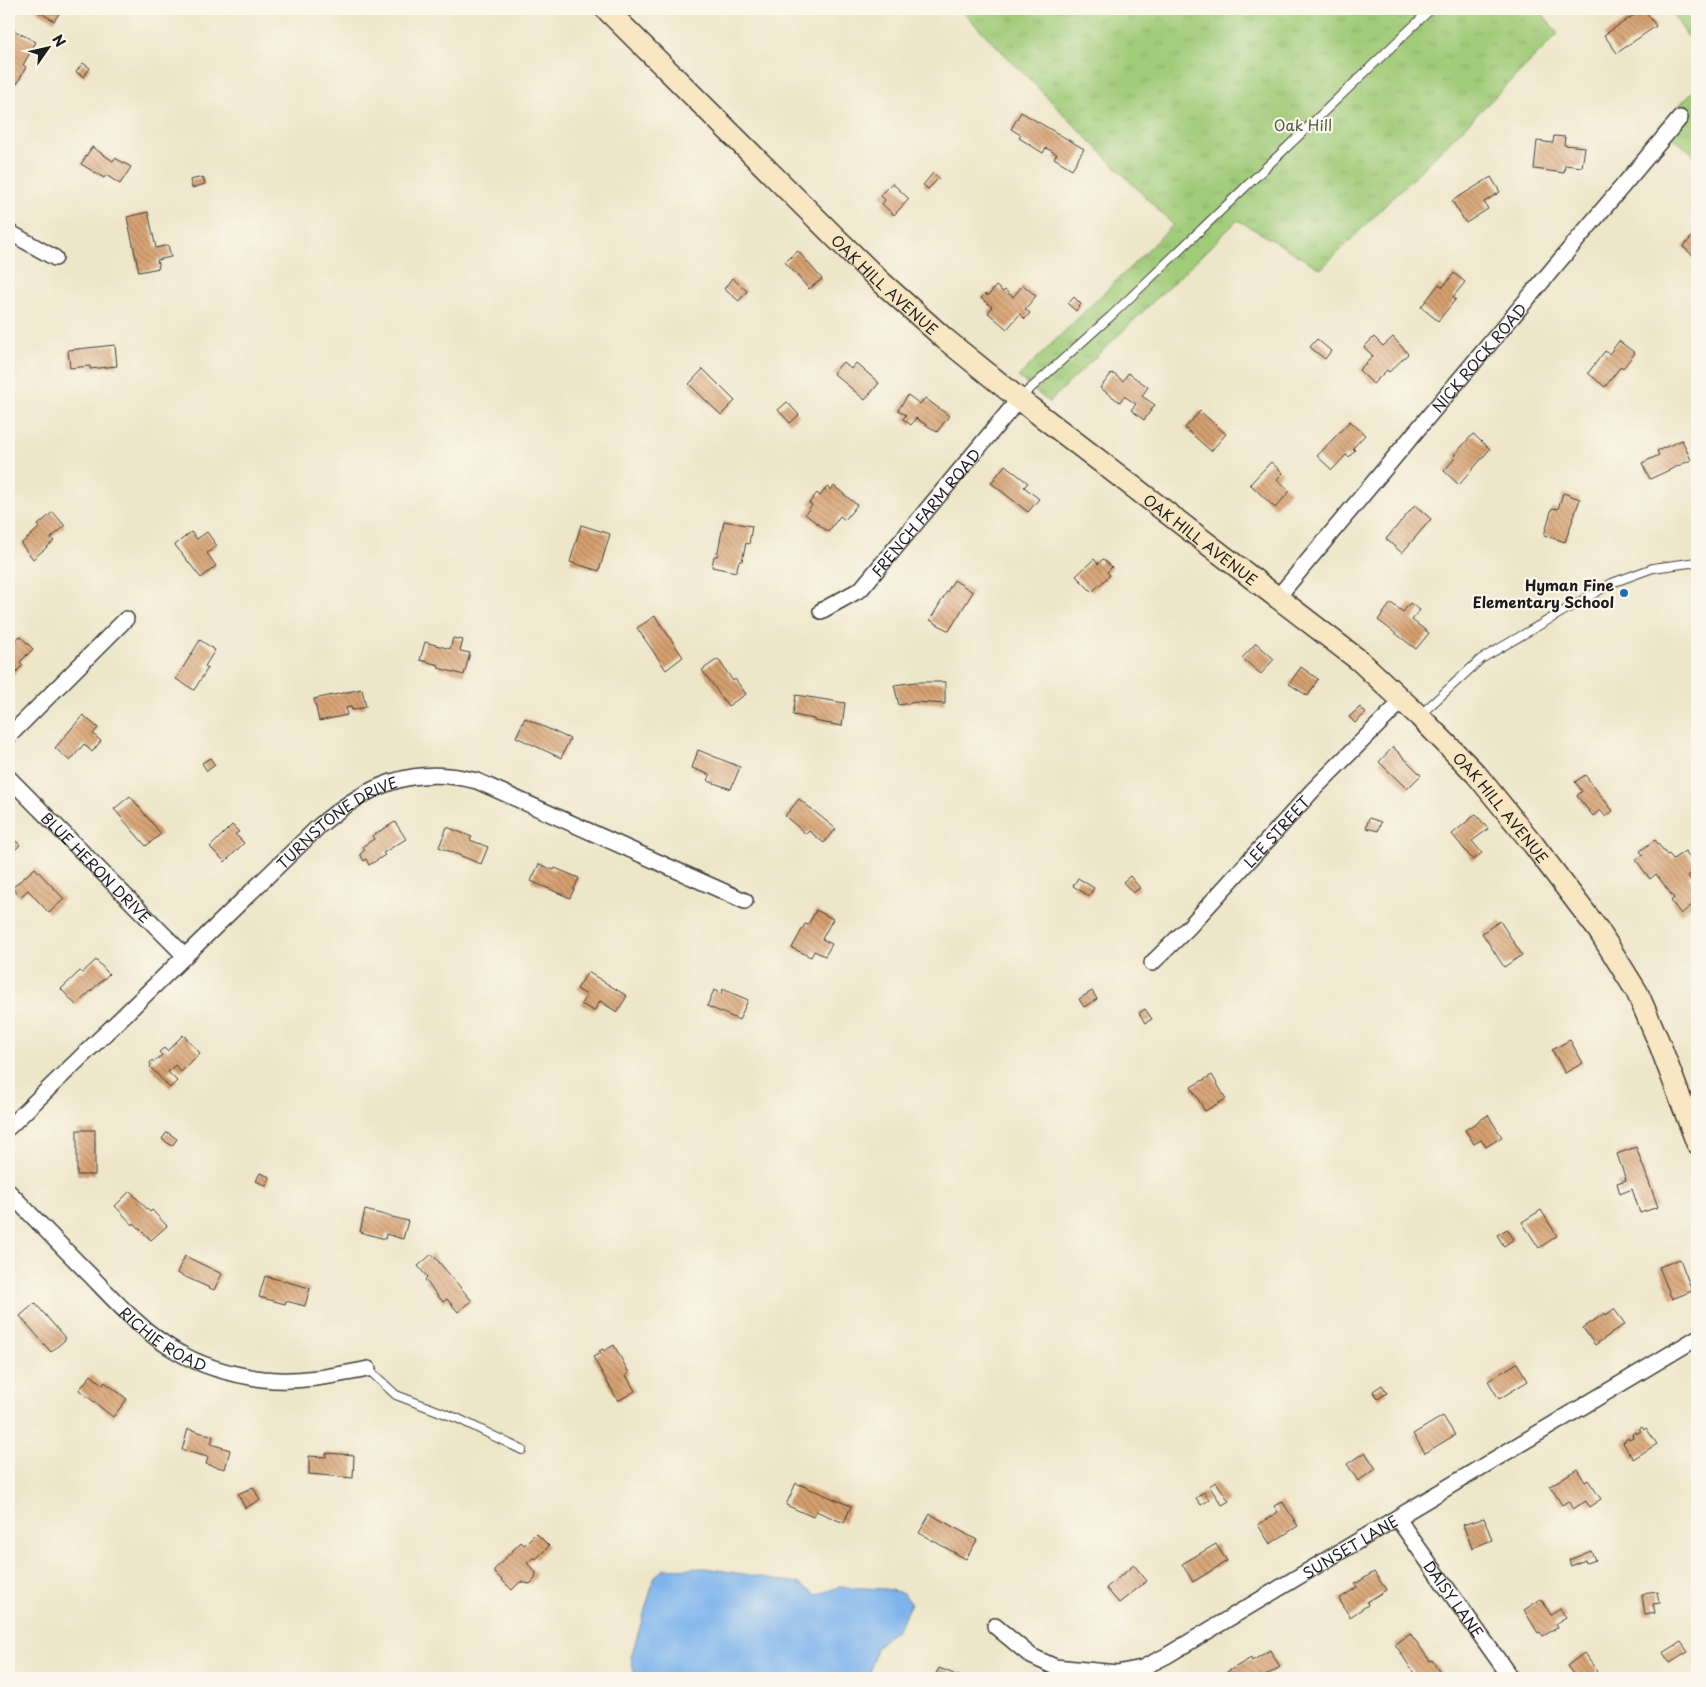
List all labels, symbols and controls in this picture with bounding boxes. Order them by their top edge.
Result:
north arrow [22,22,72,72]
text: N [47,30,71,51]
park label: Oak Hill [1274,113,1332,136]
street label: OAK HILL AVENUE [827,228,944,340]
street label: NICK ROCK ROAD [1426,297,1531,417]
street label: FRENCH FARM ROAD [865,443,985,581]
street label: OAK HILL AVENUE [1139,487,1263,590]
place label: Hyman Fine Elementary School [1473,573,1615,613]
marker: Hyman Fine Elementary School [1618,587,1630,599]
street label: OAK HILL AVENUE [1448,746,1555,867]
street label: TURNSTONE DRIVE [270,769,400,874]
street label: LEE STREET [1237,790,1315,872]
street label: BLUE HERON DRIVE [37,806,157,928]
street label: RICHIE ROAD [115,1301,211,1376]
street label: SUNSET LANE [1297,1508,1402,1584]
street label: DAISY LANE [1419,1555,1490,1642]

